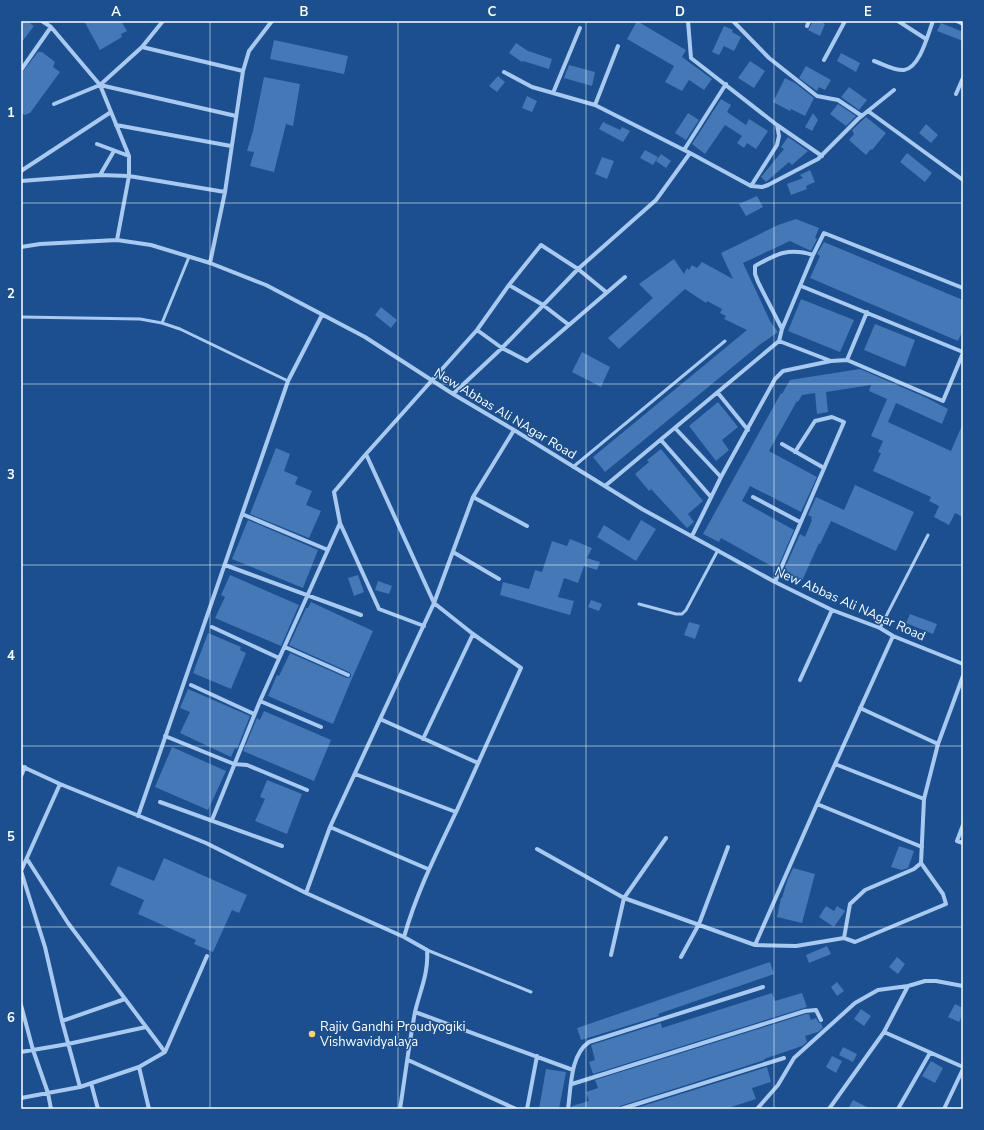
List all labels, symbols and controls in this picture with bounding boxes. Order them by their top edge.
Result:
text: A [111,3,121,21]
text: B [300,3,309,21]
text: C [488,3,497,21]
text: D [675,3,685,21]
text: E [864,3,872,21]
text: 1 [7,104,15,122]
text: 2 [7,285,15,303]
street label: New Abbas Ali NAgar Road [430,364,580,464]
text: 3 [7,466,15,484]
street label: New Abbas Ali NAgar Road [772,563,928,645]
text: 4 [7,647,15,665]
text: 5 [7,828,15,846]
text: 6 [7,1009,15,1027]
place label: Rajiv Gandhi Proudyogiki Vishwavidyalaya [319,1018,465,1051]
marker: Rajiv Gandhi Proudyogiki Vishwavidyalaya [307,1029,317,1039]

